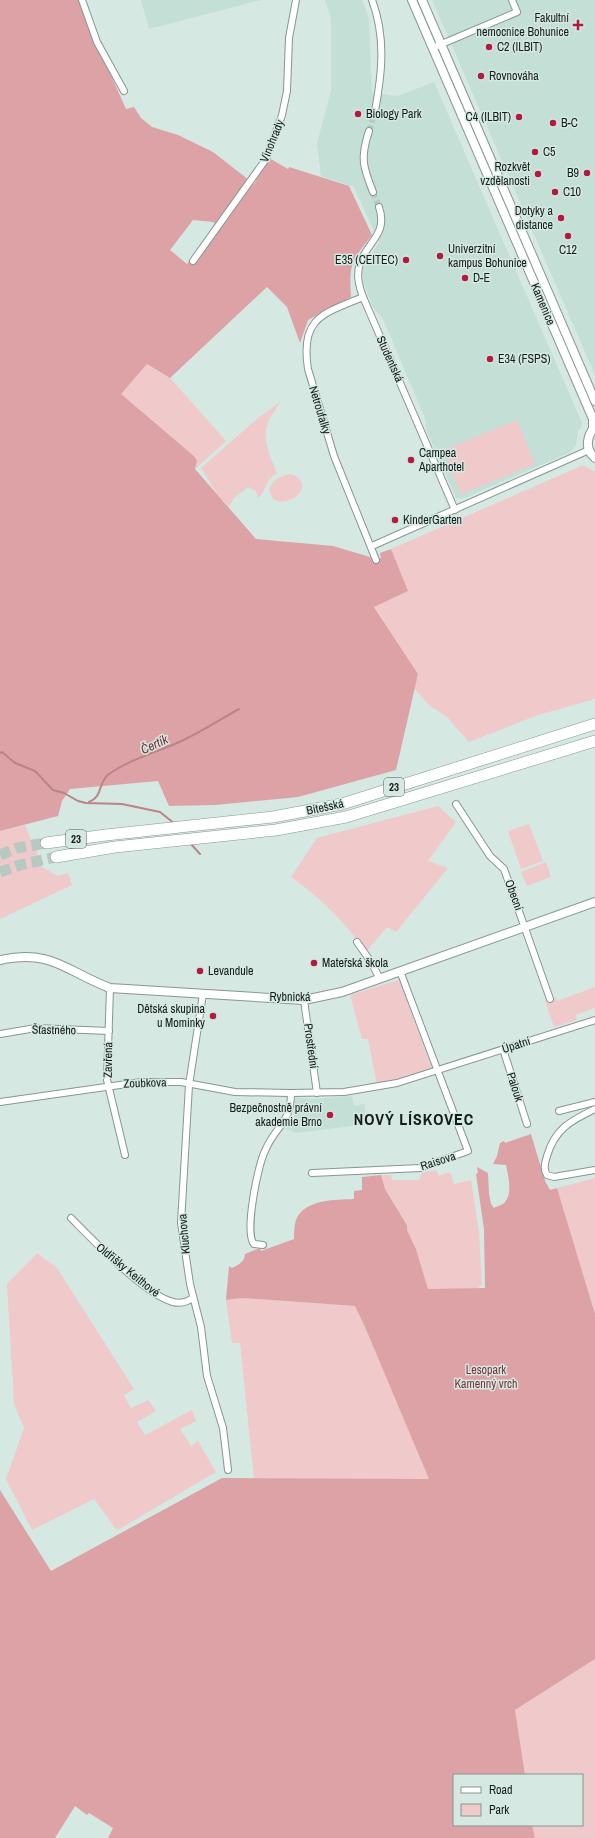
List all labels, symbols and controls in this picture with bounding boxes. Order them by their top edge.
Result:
place label: Fakultní nemocnice Bohunice [477,10,569,40]
marker: Fakultní nemocnice Bohunice [572,19,584,31]
place label: C2 (ILBIT) [497,39,542,55]
marker: C2 (ILBIT) [484,42,494,52]
place label: Rovnováha [489,68,539,84]
marker: Rovnováha [476,71,486,81]
place label: Biology Park [366,106,422,122]
marker: Biology Park [353,109,363,119]
place label: C4 (ILBIT) [466,109,511,125]
marker: C4 (ILBIT) [514,112,524,122]
place label: B-C [561,115,578,131]
street label: Vinohrady [256,117,288,165]
marker: B-C [548,118,558,128]
place label: C5 [543,144,556,160]
marker: C5 [530,147,540,157]
place label: Rozkvět vzdělanosti [480,159,530,189]
place label: B9 [567,165,579,181]
marker: B9 [582,168,592,178]
marker: Rozkvět vzdělanosti [533,169,543,179]
place label: C10 [563,184,581,200]
marker: C10 [550,187,560,197]
place label: Dotyky a distance [515,203,554,233]
marker: Dotyky a distance [556,213,566,223]
marker: C12 [563,231,573,241]
place label: Univerzitní kampus Bohunice [448,241,527,271]
place label: C12 [559,242,577,258]
marker: Univerzitní kampus Bohunice [435,251,445,261]
place label: E35 (CEITEC) [335,252,398,268]
marker: E35 (CEITEC) [401,255,411,265]
place label: D-E [473,270,490,286]
marker: D-E [460,273,470,283]
street label: Kamenice [527,280,559,328]
street label: Studentská [373,333,408,385]
place label: E34 (FSPS) [498,351,551,367]
marker: E34 (FSPS) [485,354,495,364]
street label: Netroufalky [305,384,335,436]
place label: Campea Aparthotel [418,445,464,475]
marker: Campea Aparthotel [406,455,416,465]
place label: KinderGarten [403,512,462,528]
marker: KinderGarten [390,515,400,525]
water label: Čertík [138,730,171,758]
road number: 23 [384,778,404,796]
street label: Bítešská [305,795,346,819]
road number: 23 [66,830,86,848]
street label: Obecní [501,877,527,913]
place label: Mateřská škola [322,955,389,971]
marker: Mateřská škola [309,958,319,968]
place label: Levandule [208,963,253,979]
marker: Levandule [195,966,205,976]
street label: Rybnická [269,989,311,1005]
place label: Dětská skupina u Mominky [137,1001,206,1031]
marker: Dětská skupina u Mominky [208,1011,218,1021]
street label: Šťastného [32,1022,76,1038]
street label: Prostřední [300,1022,322,1070]
street label: Úpatní [500,1033,533,1057]
street label: Zavřená [100,1041,116,1078]
street label: Palouk [503,1070,527,1104]
street label: Zoubkova [123,1074,167,1092]
place label: Bezpečnostně právní akademie Brno [230,1100,322,1130]
district label: NOVÝ LÍSKOVEC [354,1108,474,1130]
marker: Bezpečnostně právní akademie Brno [325,1110,335,1120]
street label: Raisova [418,1148,458,1174]
street label: Kluchova [174,1213,194,1255]
street label: Oldřišky Keithové [93,1239,163,1301]
park label: Lesopark Kamenný vrch [455,1362,517,1392]
legend [453,1774,583,1826]
text: Road [489,1782,513,1798]
text: Park [489,1802,509,1818]

